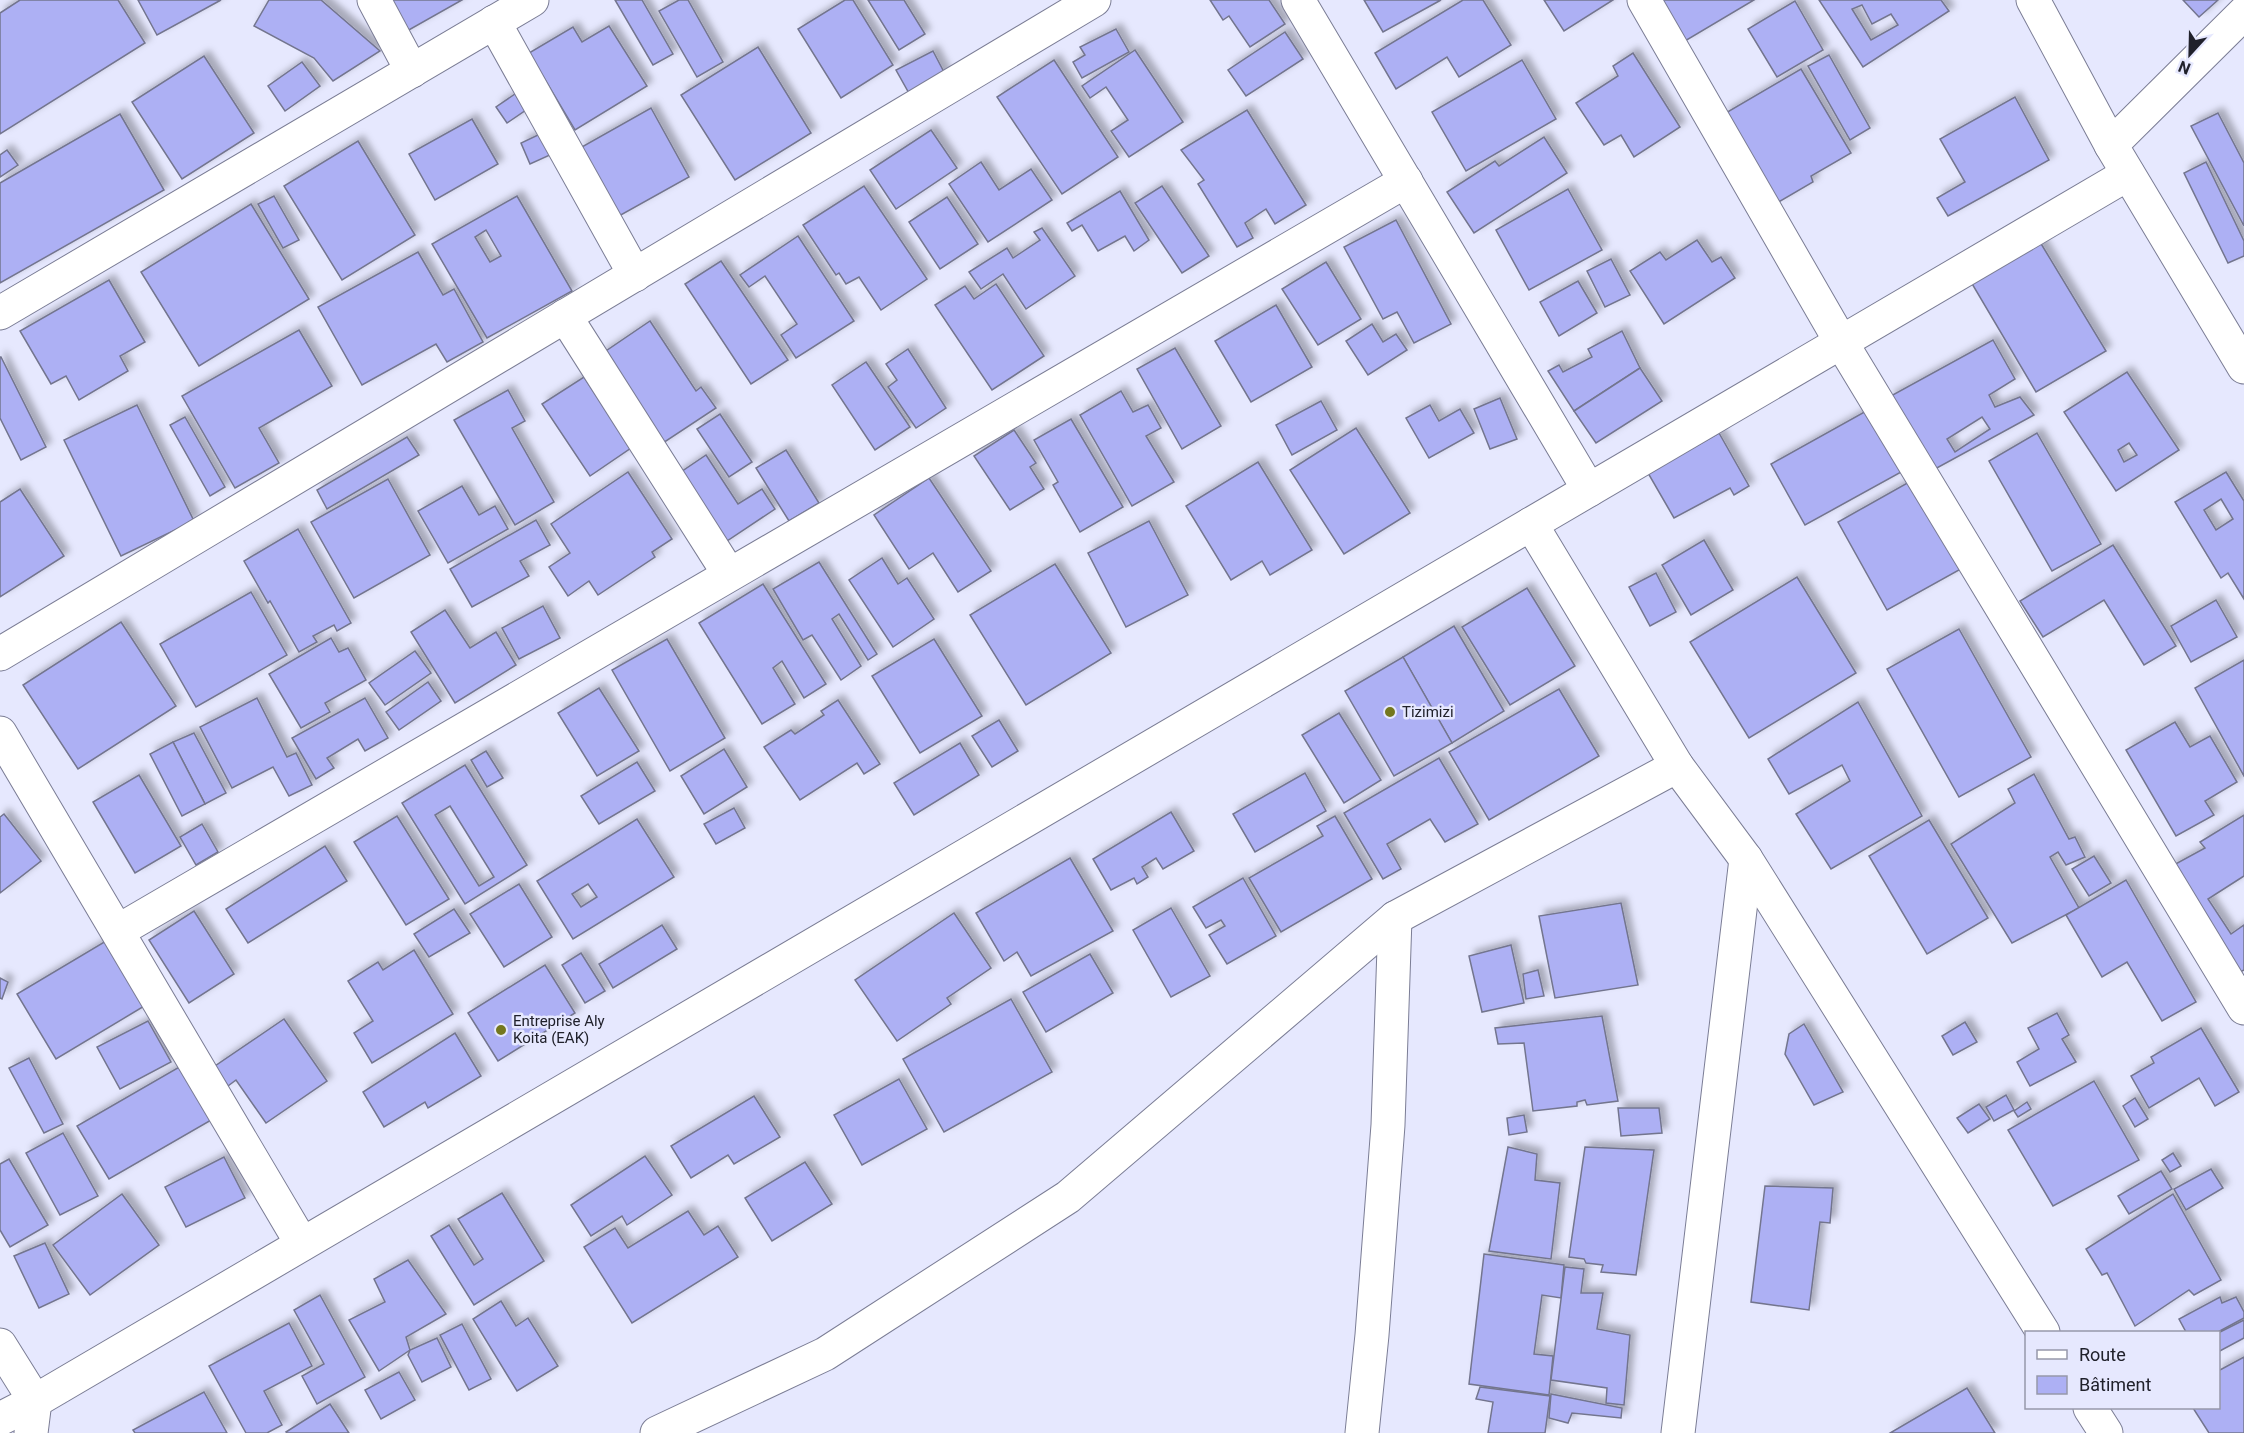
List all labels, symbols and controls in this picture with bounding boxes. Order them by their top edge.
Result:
north arrow [2160,24,2220,84]
text: N [2176,57,2193,78]
place label: Tizimizi [1402,703,1454,721]
marker: Tizimizi [1383,705,1397,719]
place label: Entreprise Aly Koita (EAK) [513,1012,605,1047]
marker: Entreprise Aly Koita (EAK) [494,1023,508,1037]
legend [2025,1331,2220,1409]
text: Route [2079,1344,2126,1365]
text: Bâtiment [2079,1374,2152,1395]

